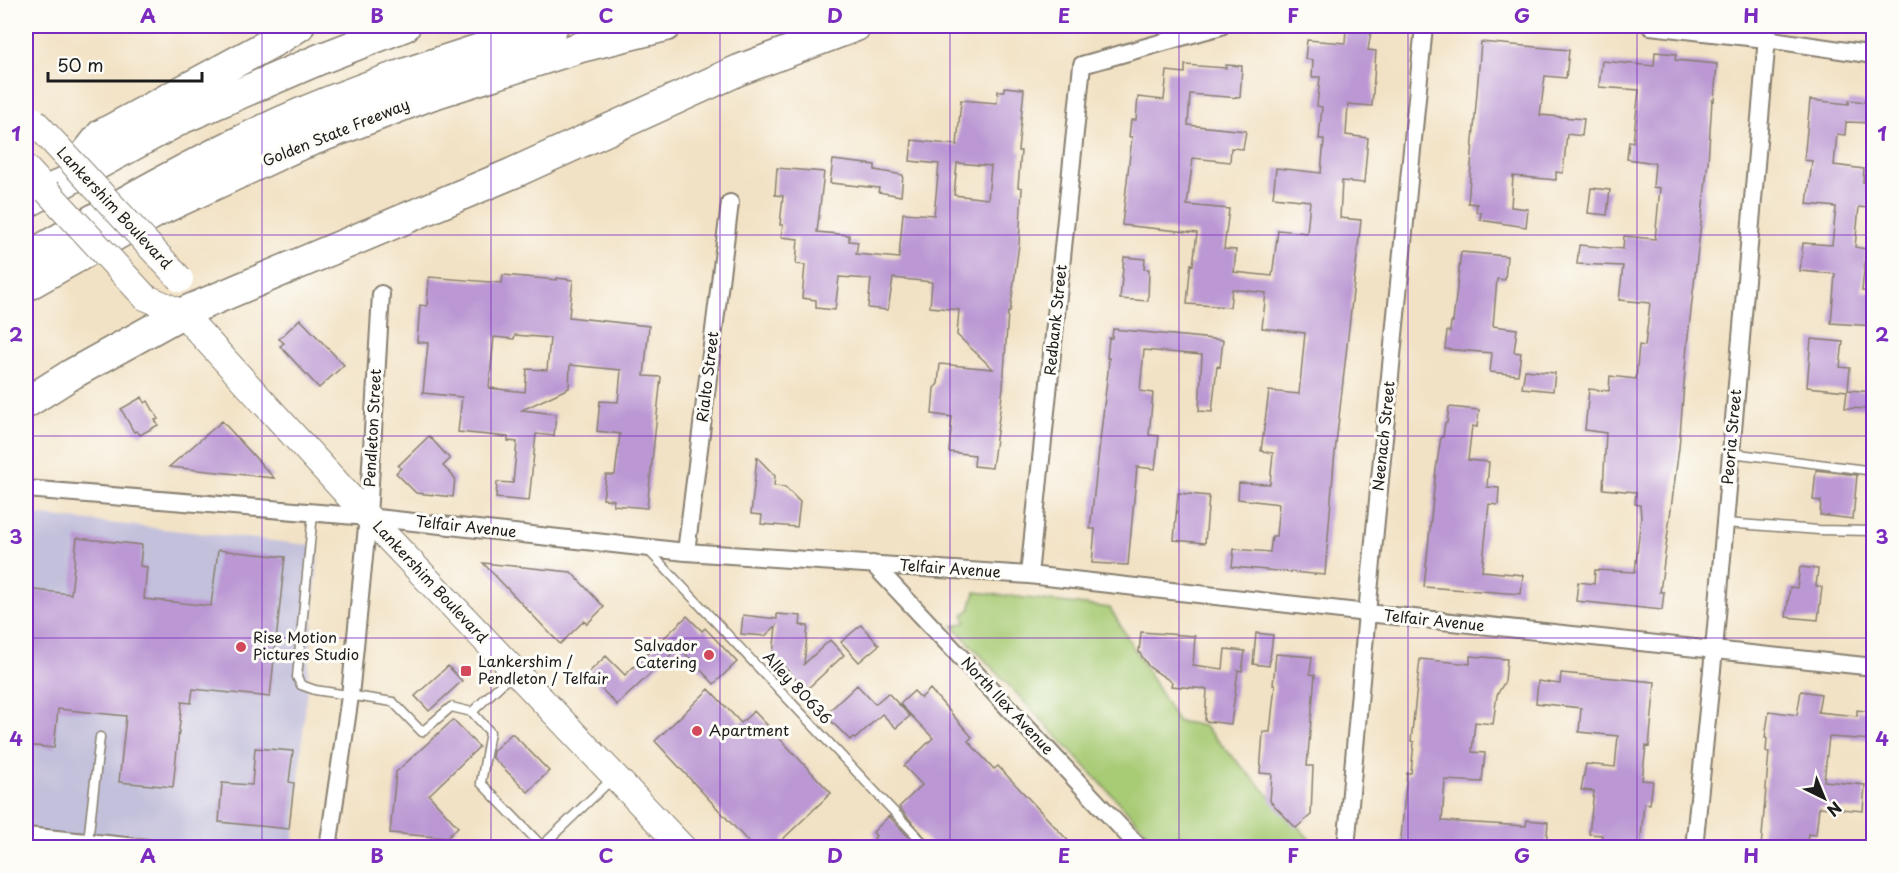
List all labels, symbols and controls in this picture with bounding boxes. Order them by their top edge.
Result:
text: A [140,0,156,30]
text: B [370,0,384,30]
text: C [598,0,614,30]
text: D [827,0,843,30]
text: E [1058,0,1070,30]
text: F [1287,0,1299,30]
text: G [1514,0,1530,30]
text: H [1743,0,1759,30]
scale bar [48,45,202,83]
text: 50 m [57,51,104,78]
street label: Golden State Freeway [258,92,412,172]
text: 1 [11,118,21,148]
text: 1 [1877,118,1887,148]
street label: Lankershim Boulevard [52,141,178,273]
street label: Redbank Street [1037,263,1072,376]
text: 2 [9,319,23,349]
text: 2 [1875,319,1889,349]
street label: Rialto Street [690,330,724,424]
street label: Pendleton Street [357,368,386,488]
street label: Neenach Street [1365,380,1400,492]
street label: Peoria Street [1715,388,1746,486]
street label: Telfair Avenue [414,509,518,542]
street label: Lankershim Boulevard [368,515,494,647]
text: 3 [9,521,23,551]
text: 3 [1875,521,1889,551]
street label: Telfair Avenue [899,552,1002,583]
street label: Telfair Avenue [1382,603,1486,636]
place label: Rise Motion Pictures Studio [253,625,359,665]
place label: Salvador Catering [634,633,697,673]
marker: Rise Motion Pictures Studio [234,640,248,654]
street label: Alley 80636 [758,645,838,729]
marker: Salvador Catering [702,648,716,662]
place label: Lankershim / Pendleton / Telfair [478,649,608,689]
street label: North Ilex Avenue [957,651,1060,759]
marker: Lankershim / Pendleton / Telfair [459,664,473,678]
place label: Apartment [709,718,789,741]
text: 4 [9,723,23,753]
text: 4 [1875,723,1889,753]
marker: Apartment [690,724,704,738]
north arrow [1794,768,1854,828]
text: N [1822,797,1848,823]
text: A [140,840,156,870]
text: B [370,840,384,870]
text: C [598,840,614,870]
text: D [827,840,843,870]
text: E [1058,840,1070,870]
text: F [1287,840,1299,870]
text: G [1514,840,1530,870]
text: H [1743,840,1759,870]

